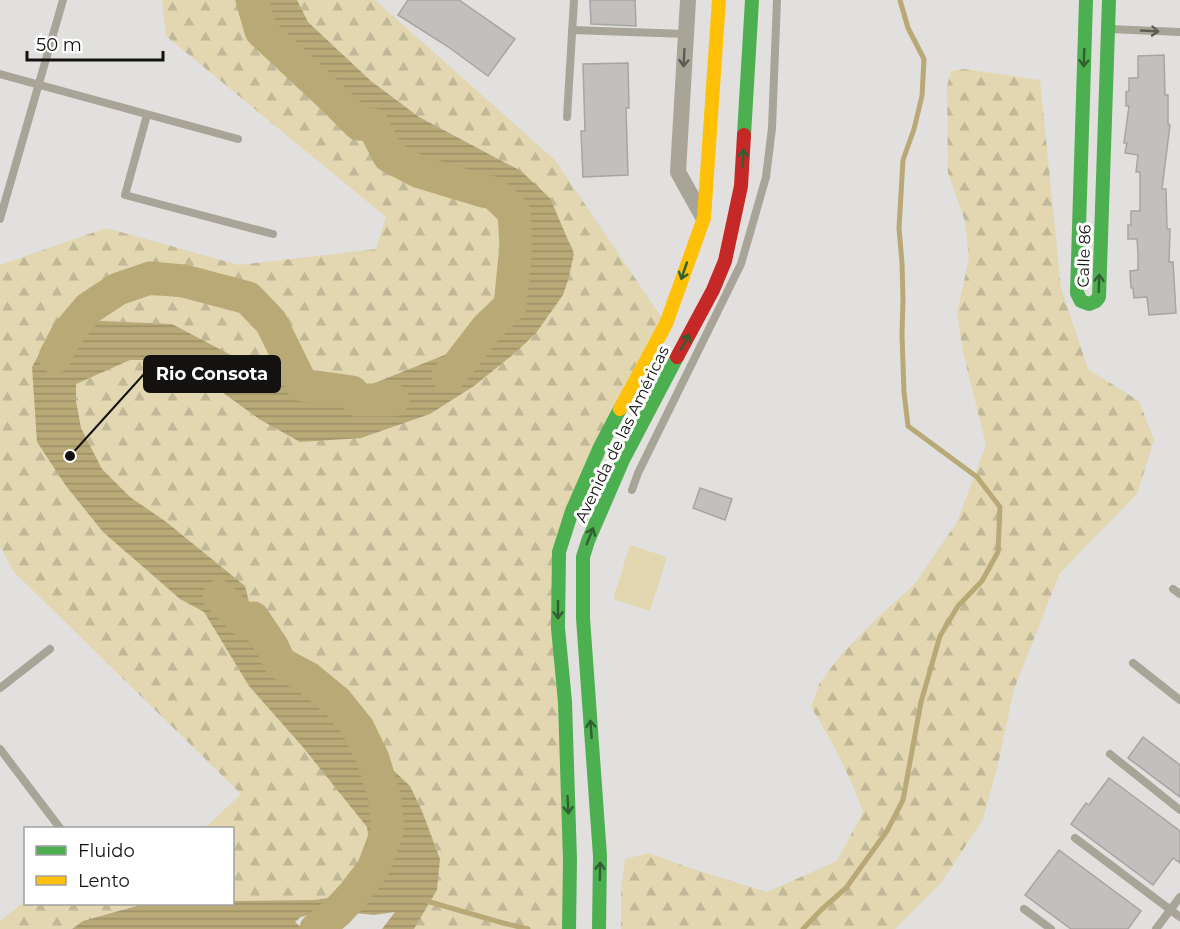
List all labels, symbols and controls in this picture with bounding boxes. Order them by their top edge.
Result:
scale bar [27,24,164,62]
one-way arrow [1140,25,1160,36]
text: 50 m [36,34,82,56]
one-way arrow [679,48,690,68]
one-way arrow [1079,48,1090,68]
one-way arrow [738,149,749,169]
street label: Calle 86 [1073,224,1095,288]
one-way arrow [678,261,689,280]
one-way arrow [1093,273,1105,293]
one-way arrow [680,333,692,351]
street label: Avenida de las Américas [571,342,673,525]
callout: Rio Consota [144,356,280,392]
text: Rio Consota [156,363,268,385]
one-way arrow [585,527,596,546]
one-way arrow [552,600,564,620]
one-way arrow [585,720,596,740]
one-way arrow [562,794,574,814]
legend [24,827,234,905]
text: Fluido [78,840,135,862]
one-way arrow [594,861,606,881]
text: Lento [78,870,130,892]

